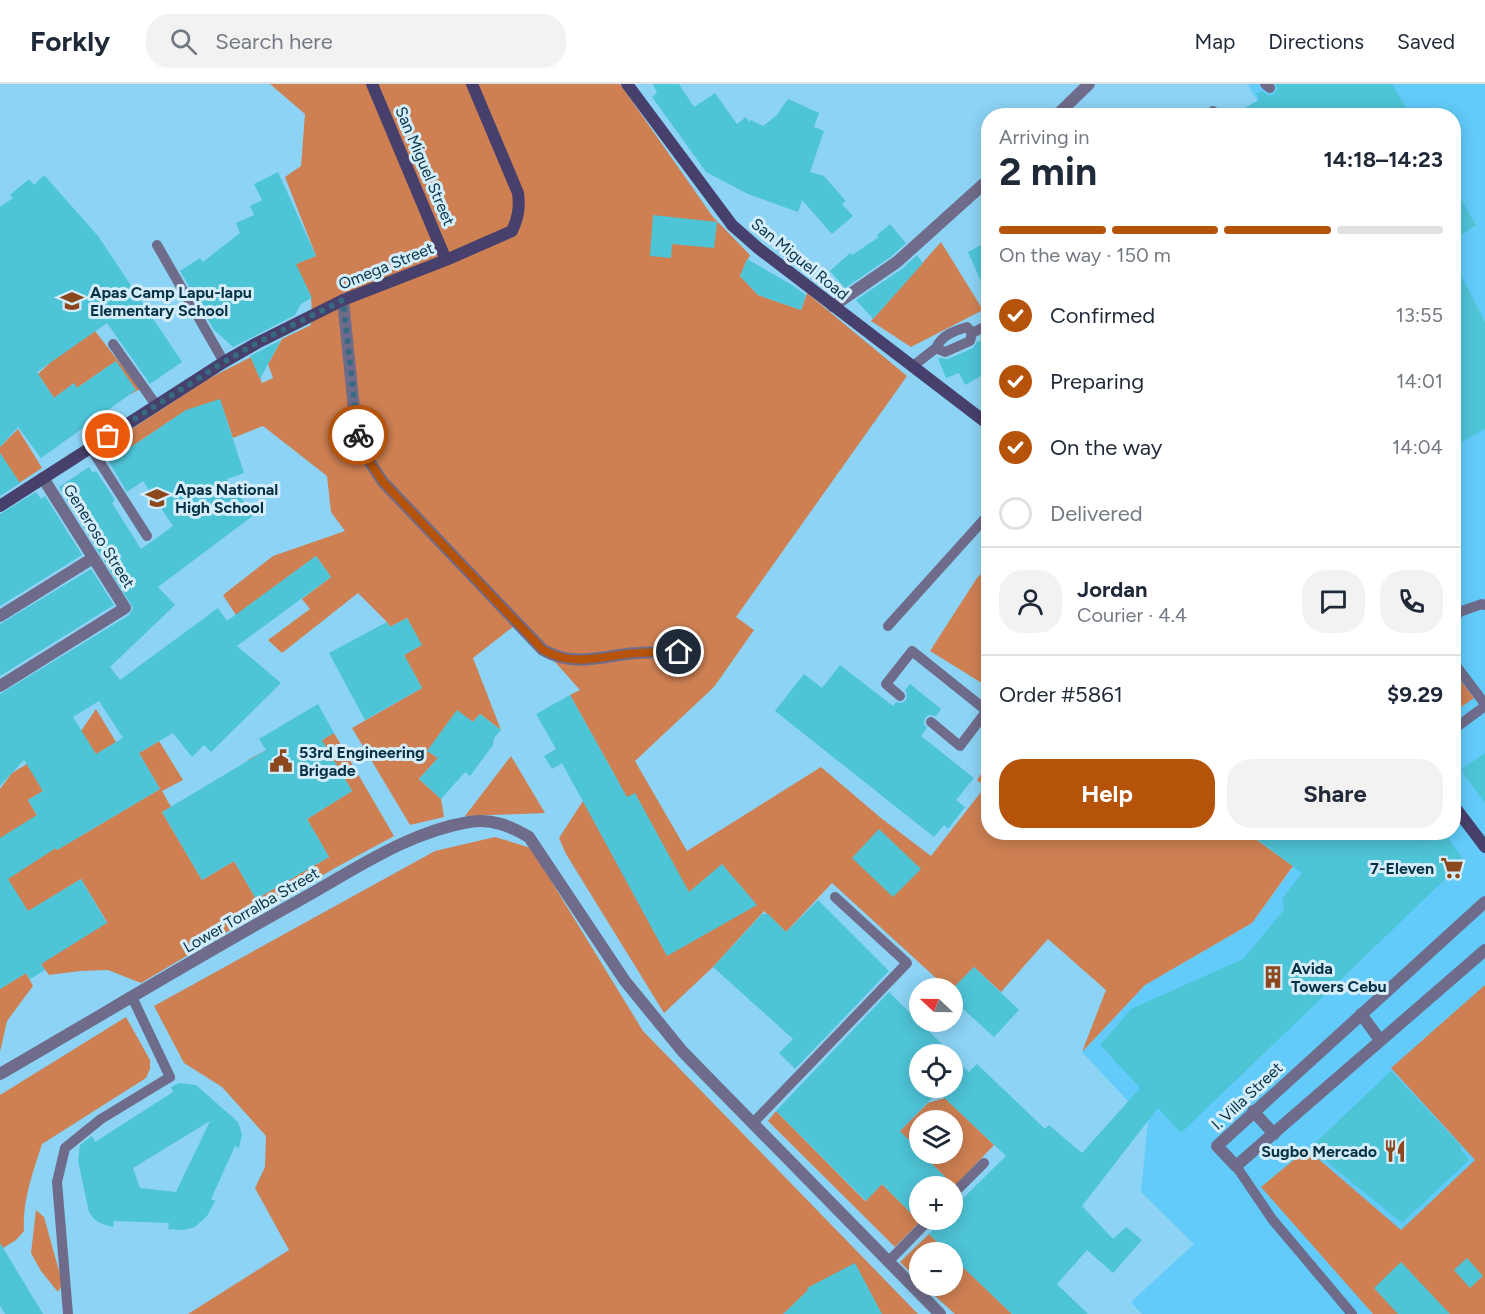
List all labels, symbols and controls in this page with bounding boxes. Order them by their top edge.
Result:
search box [146,14,566,68]
text: Forkly [30,24,110,58]
icon: search [167,25,200,58]
text: Search here [215,28,333,55]
text: Map [1194,29,1235,54]
text: Directions [1268,29,1364,54]
text: Saved [1397,29,1455,54]
street label: San Miguel Street [391,104,459,228]
text: Arriving in [999,125,1089,149]
text: 14:18–14:23 [1324,146,1443,173]
text: 2 min [999,148,1097,195]
street label: San Miguel Road [748,214,852,304]
street label: Omega Street [336,238,436,294]
text: On the way · 150 m [999,243,1171,267]
place label: Apas Camp Lapu-lapu Elementary School [90,283,252,320]
school or university icon: Apas Camp Lapu-lapu Elementary School [59,288,85,314]
icon: check [999,299,1032,332]
text: Confirmed [1050,302,1155,329]
text: 13:55 [1396,303,1443,327]
icon: check [999,365,1032,398]
text: Preparing [1050,368,1144,395]
text: 14:01 [1396,369,1443,393]
courier [328,405,388,465]
pin [82,410,133,461]
icon: bag [91,419,124,452]
icon: bike [342,419,375,452]
icon: check [999,431,1032,464]
text: On the way [1050,434,1162,461]
text: 14:04 [1392,435,1443,459]
place label: Apas National High School [175,480,278,517]
street label: Generoso Street [59,481,139,591]
school or university icon: Apas National High School [144,485,170,511]
text: Delivered [1050,500,1143,527]
button: person [999,570,1062,633]
button: chat [1302,570,1365,633]
button: phone [1380,570,1443,633]
text: Jordan [1077,576,1148,603]
text: Courier · 4.4 [1077,603,1187,627]
pin [653,626,704,677]
icon: home [662,635,695,668]
text: Order #5861 [999,681,1123,708]
text: $9.29 [1387,681,1443,708]
place label: 53rd Engineering Brigade [299,743,425,780]
public building icon: 53rd Engineering Brigade [268,748,294,774]
button: Help [999,759,1215,828]
button: Share [1227,759,1443,828]
supermarket icon: 7-Eleven [1439,855,1465,881]
place label: 7-Eleven [1370,859,1434,878]
street label: Lower Torralba Street [180,863,322,957]
place label: Avida Towers Cebu [1291,959,1387,996]
building icon: Avida Towers Cebu [1260,964,1286,990]
north arrow [909,978,963,1032]
map controls [909,978,963,1296]
button: locate [909,1044,963,1098]
street label: I. Villa Street [1207,1058,1287,1134]
button: layers [909,1110,963,1164]
restaurant icon: Sugbo Mercado [1382,1138,1408,1164]
place label: Sugbo Mercado [1261,1142,1377,1161]
button: + [909,1176,963,1230]
button: − [909,1242,963,1296]

